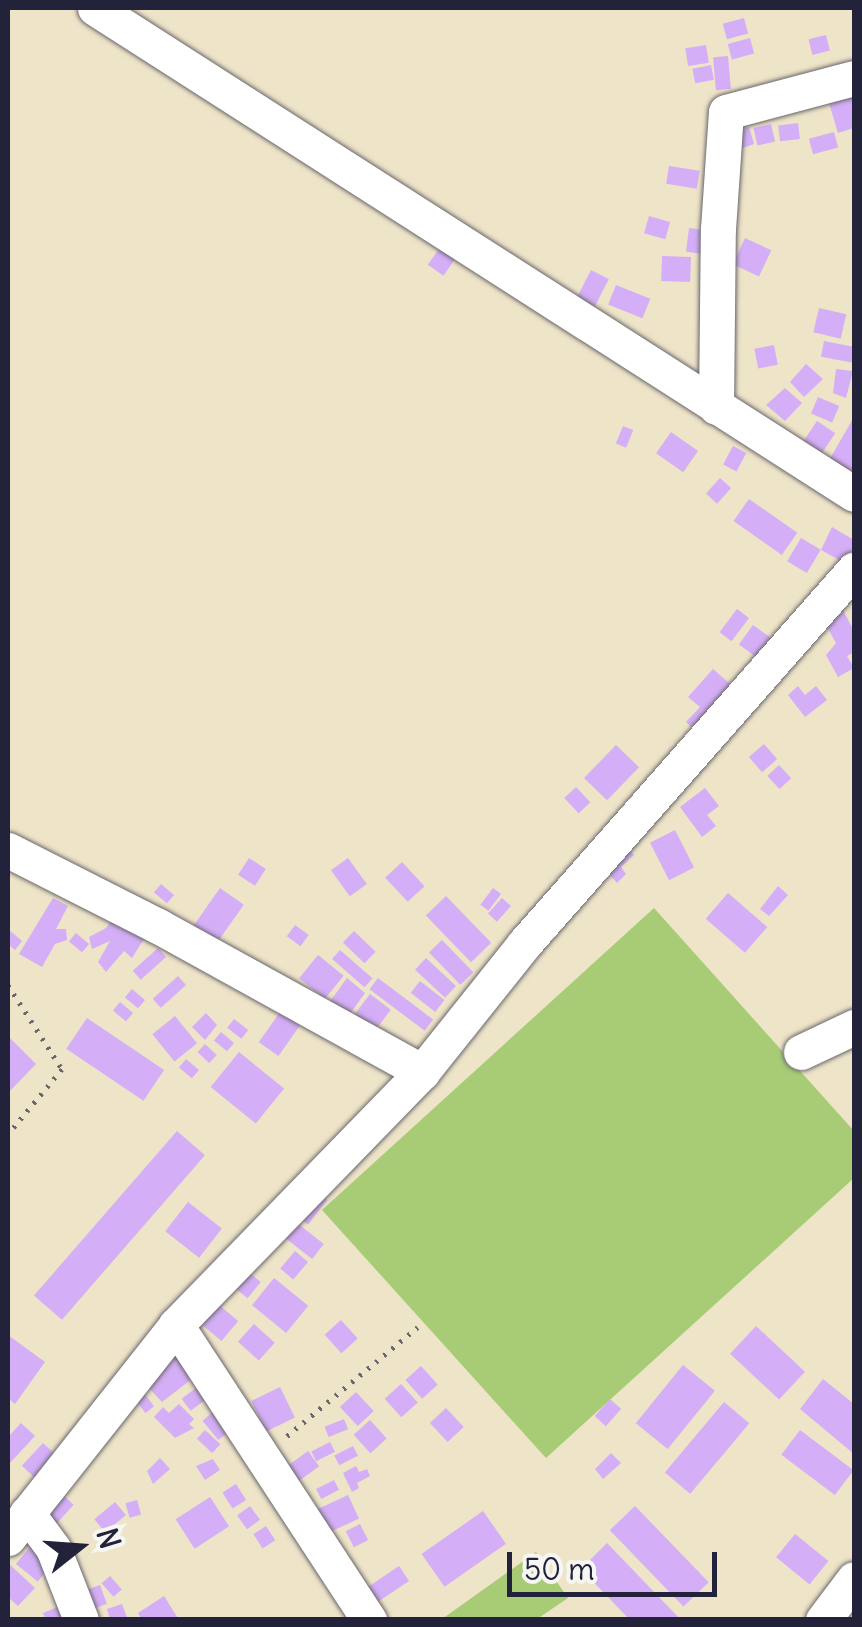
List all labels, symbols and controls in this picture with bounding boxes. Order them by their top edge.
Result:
north arrow [30,1497,130,1597]
text: N [89,1524,129,1553]
scale bar [512,1532,722,1594]
text: 50 m [524,1550,594,1588]

